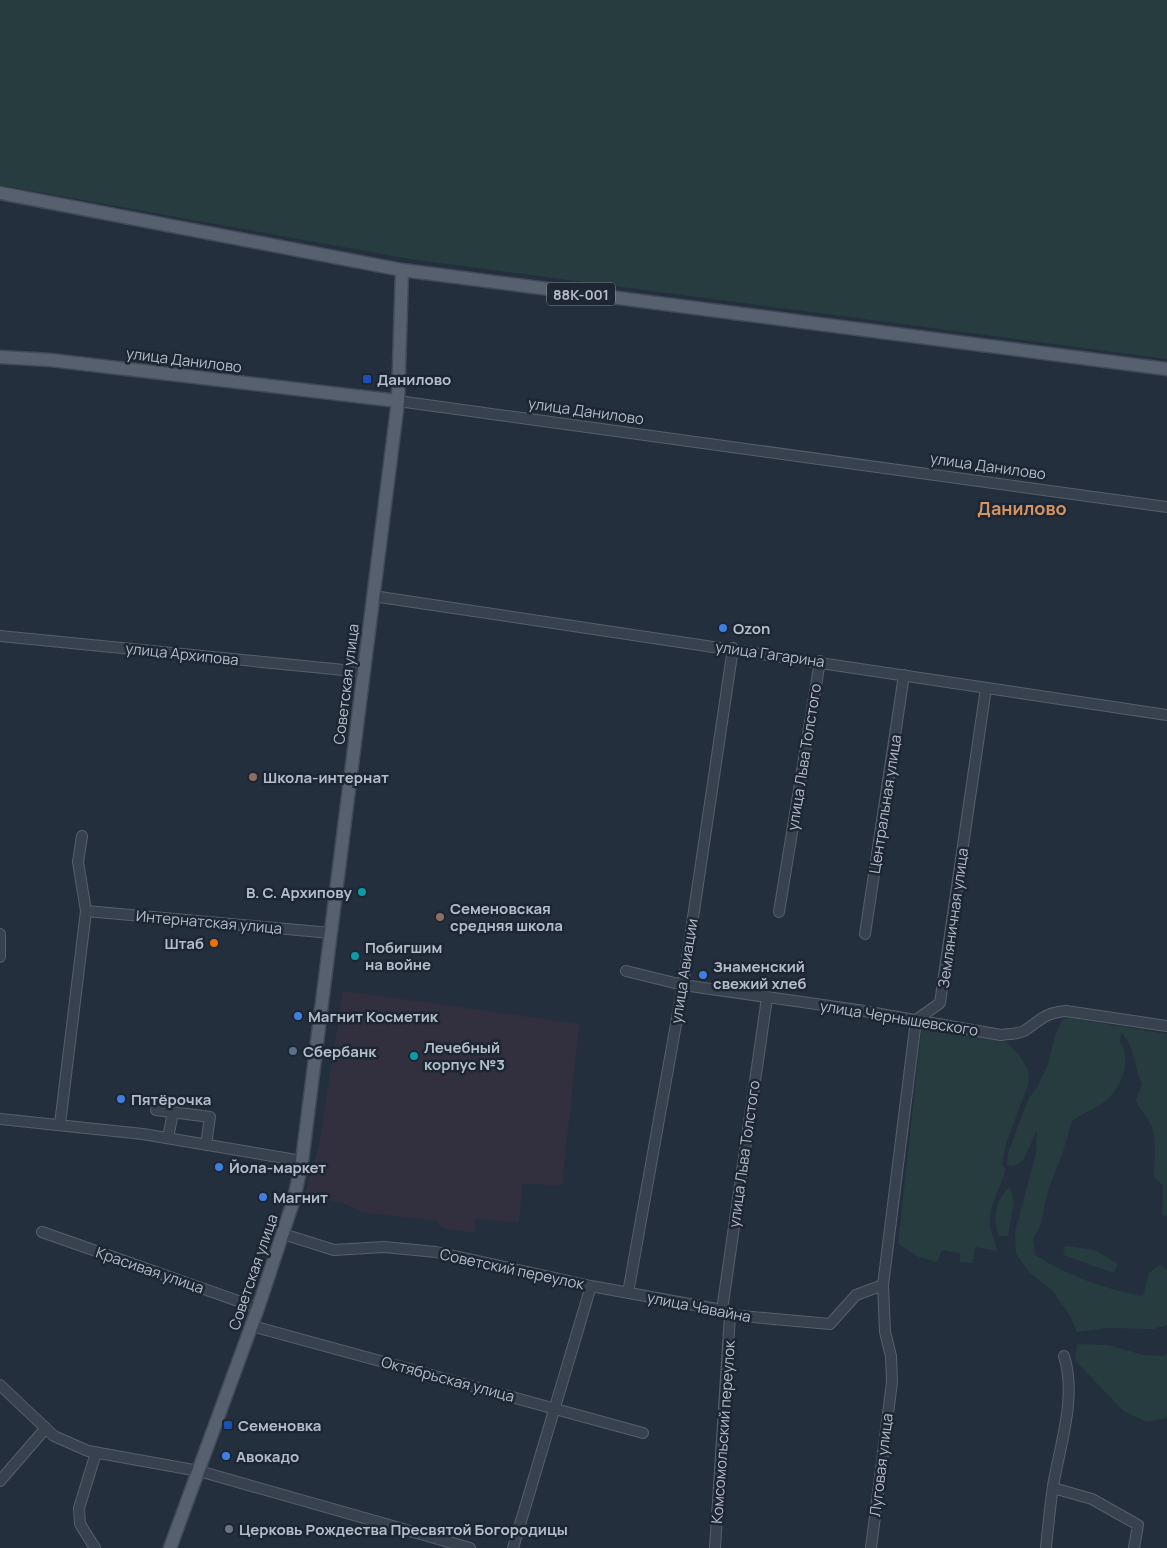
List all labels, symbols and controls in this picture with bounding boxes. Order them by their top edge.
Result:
road number: 88К-001 [547,282,615,306]
street label: улица Данилово [125,342,243,378]
place label: Данилово [377,369,451,390]
marker: Данилово [361,373,373,385]
street label: улица Данилово [527,392,645,430]
street label: улица Данилово [929,447,1047,485]
district label: Данилово [977,496,1067,520]
place label: Ozon [733,618,770,639]
street label: Советская улица [328,622,364,746]
marker: Ozon [717,622,729,634]
street label: улица Гагарина [714,636,826,672]
street label: улица Архипова [124,638,240,670]
street label: улица Льва Толстого [782,682,826,832]
street label: Центральная улица [864,733,906,875]
place label: Школа-интернат [263,767,389,788]
marker: Школа-интернат [247,771,259,783]
street label: Земляничная улица [933,847,973,989]
place label: В. С. Архипову [246,882,353,903]
marker: В. С. Архипову [356,886,368,898]
place label: Семеновская средняя школа [450,898,563,936]
street label: Интернатская улица [135,905,283,939]
marker: Семеновская средняя школа [434,911,446,923]
street label: улица Авиации [665,917,703,1025]
place label: Штаб [164,933,204,954]
marker: Штаб [208,937,220,949]
place label: Побигшим на войне [365,937,442,975]
marker: Побигшим на войне [349,950,361,962]
place label: Знаменский свежий хлеб [713,956,807,994]
marker: Знаменский свежий хлеб [697,969,709,981]
street label: улица Чернышевского [818,995,980,1041]
place label: Магнит Косметик [308,1006,439,1027]
marker: Магнит Косметик [292,1010,304,1022]
place label: Лечебный корпус №3 [424,1037,505,1075]
place label: Сбербанк [303,1041,377,1062]
marker: Сбербанк [287,1045,299,1057]
marker: Лечебный корпус №3 [408,1050,420,1062]
street label: улица Льва Толстого [723,1079,765,1229]
place label: Пятёрочка [131,1089,211,1110]
marker: Пятёрочка [115,1093,127,1105]
place label: Йола-маркет [229,1157,326,1178]
marker: Йола-маркет [213,1161,225,1173]
place label: Магнит [273,1187,328,1208]
marker: Магнит [257,1191,269,1203]
street label: Советская улица [223,1211,283,1333]
street label: Красивая улица [93,1242,207,1298]
street label: Советский переулок [438,1243,587,1295]
street label: улица Чавайна [645,1287,753,1327]
street label: Комсомольский переулок [706,1339,740,1524]
street label: Октябрьская улица [379,1351,517,1407]
street label: Луговая улица [864,1412,898,1518]
place label: Семеновка [238,1415,321,1436]
marker: Семеновка [222,1419,234,1431]
place label: Авокадо [236,1446,299,1467]
marker: Авокадо [220,1450,232,1462]
place label: Церковь Рождества Пресвятой Богородицы [239,1519,568,1540]
marker: Церковь Рождества Пресвятой Богородицы [223,1523,235,1535]

